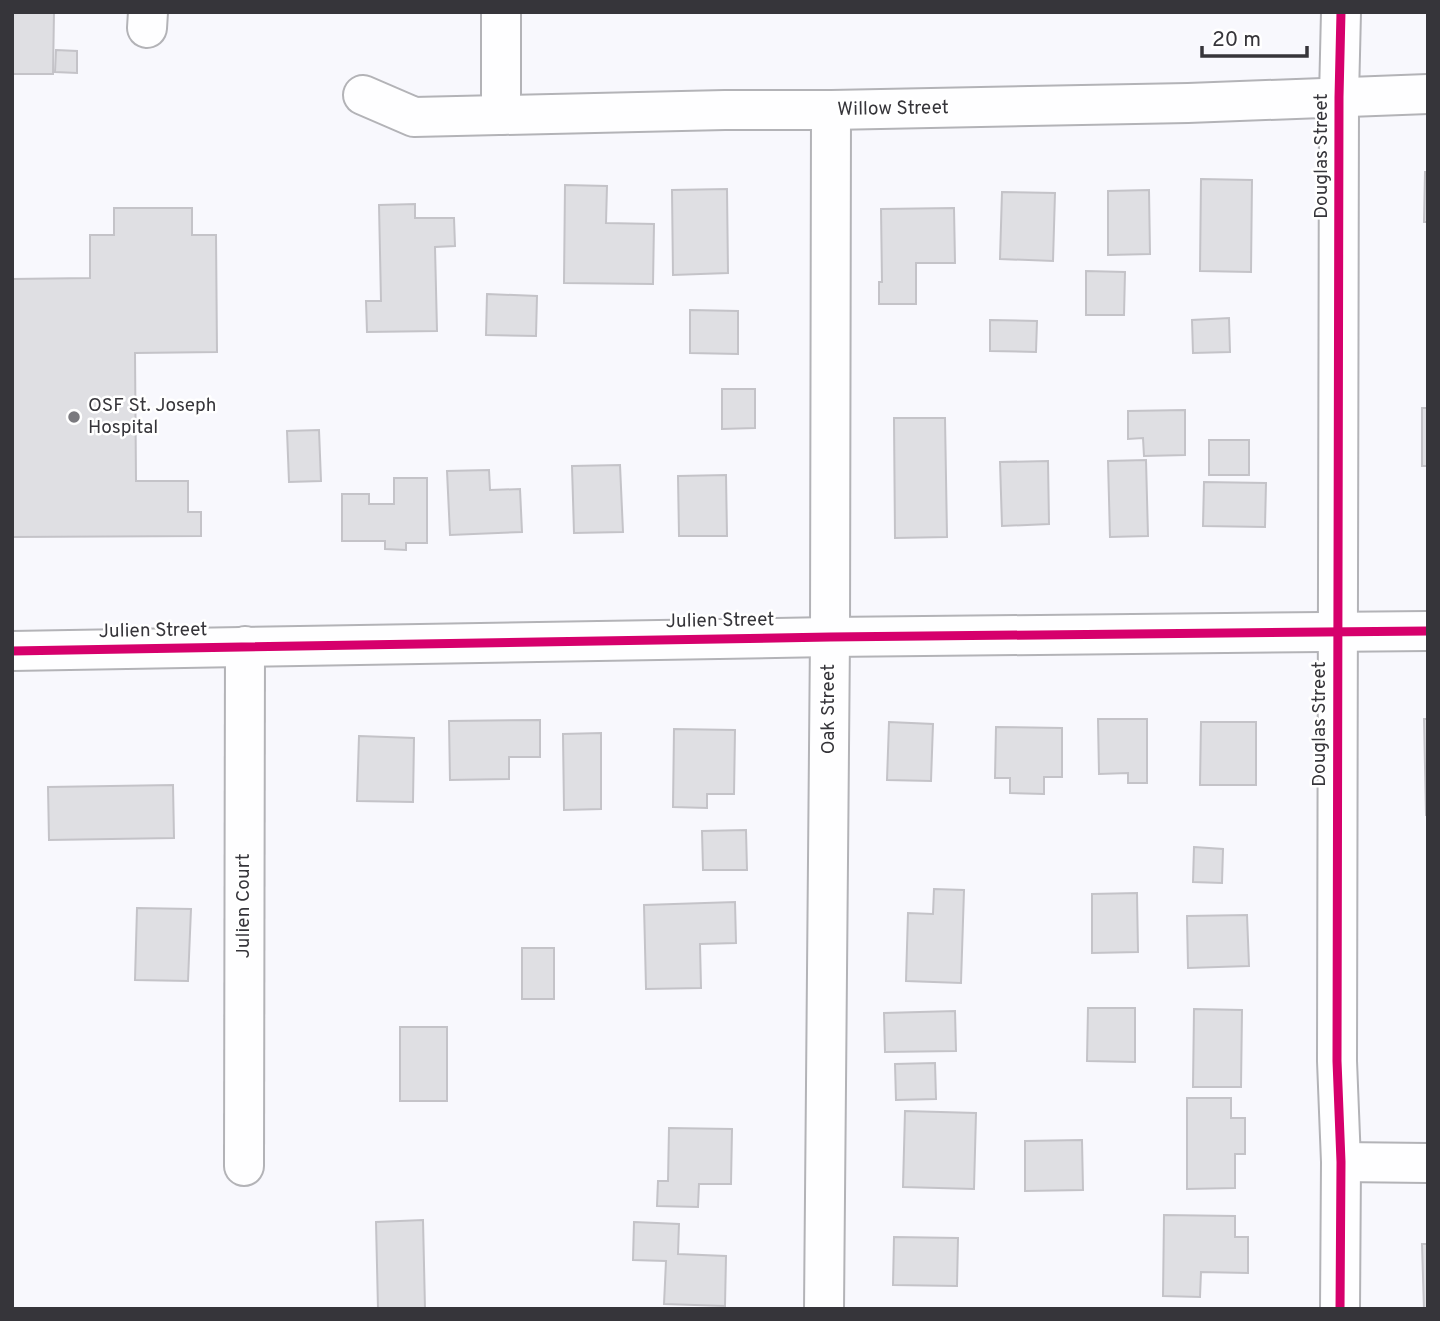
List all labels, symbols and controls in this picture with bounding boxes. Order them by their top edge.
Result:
scale bar [1202,14,1307,58]
text: 20 m [1212,27,1261,54]
street label: Douglas Street [1310,93,1334,219]
street label: Willow Street [837,96,949,122]
place label: OSF St. Joseph Hospital [88,394,216,440]
marker: OSF St. Joseph Hospital [66,409,82,425]
street label: Julien Street [665,608,775,634]
street label: Julien Street [98,618,208,644]
street label: Douglas Street [1308,661,1332,787]
street label: Oak Street [817,664,841,754]
street label: Julien Court [232,853,256,959]

